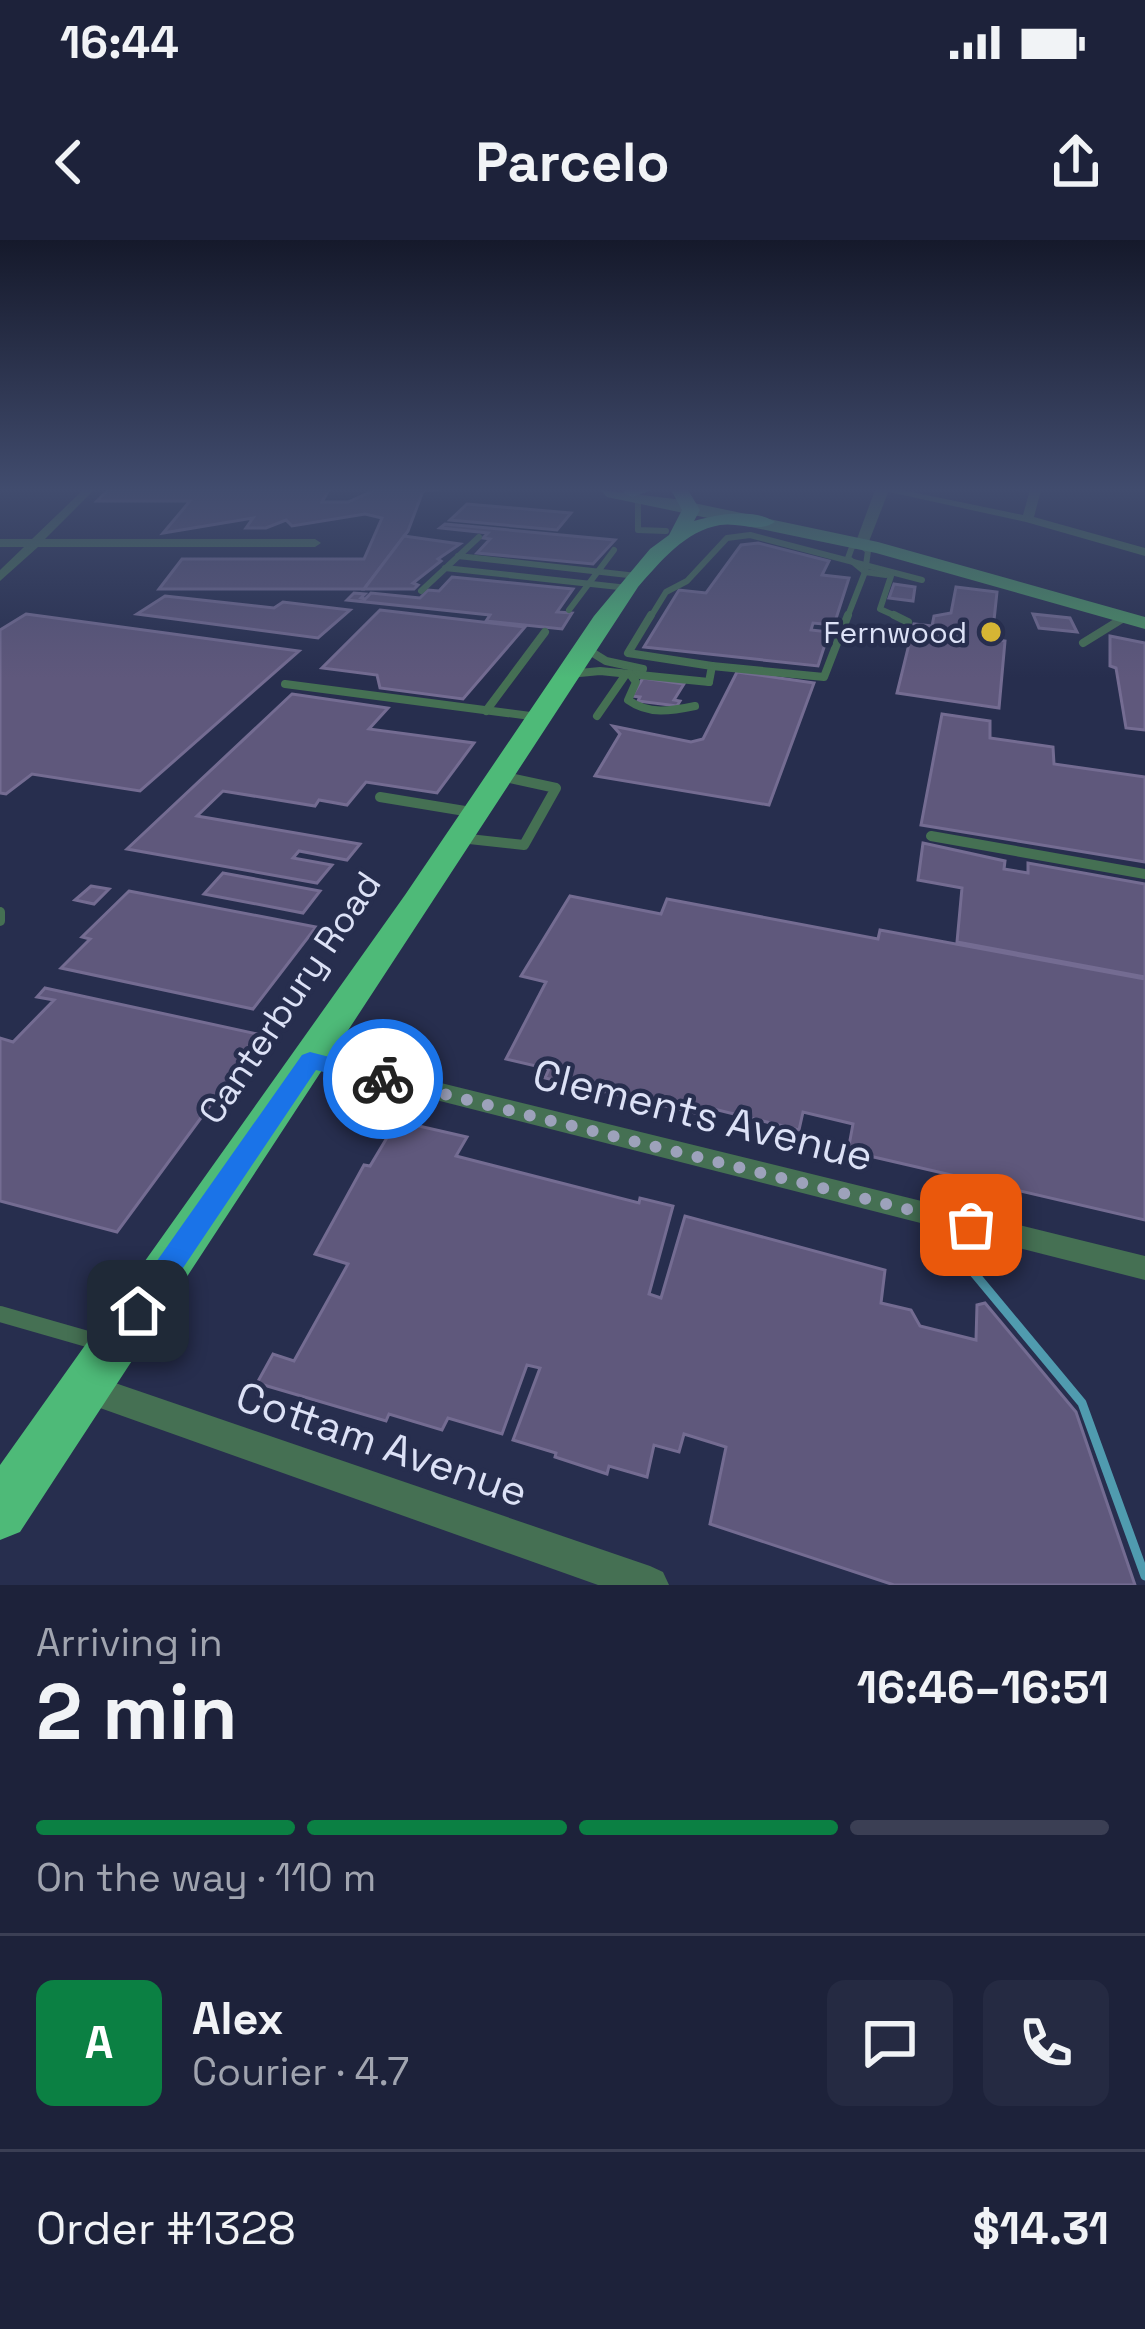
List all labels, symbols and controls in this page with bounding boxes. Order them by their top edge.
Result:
text: 16:44 [60,14,179,71]
text: Parcelo [476,128,669,197]
icon: back [36,129,102,195]
icon: share [1043,129,1109,195]
place label: Fernwood [824,613,967,652]
marker: Fernwood [978,619,1004,645]
street label: Canterbury Road [189,863,391,1133]
courier [323,1019,443,1139]
icon: bike [350,1046,416,1112]
street label: Clements Avenue [528,1047,878,1183]
pin [920,1174,1022,1276]
icon: bag [938,1192,1004,1258]
pin [87,1260,189,1362]
icon: home [105,1278,171,1344]
street label: Cottam Avenue [229,1369,535,1519]
text: Arriving in [36,1618,223,1667]
text: 16:46–16:51 [857,1659,1109,1716]
text: 2 min [36,1662,238,1762]
text: On the way · 110 m [36,1853,376,1902]
button: chat [827,1980,953,2106]
button: phone [983,1980,1109,2106]
text: Alex [192,1990,284,2047]
text: A [85,2014,113,2071]
text: Courier · 4.7 [192,2047,409,2096]
text: Order #1328 [36,2200,296,2257]
text: $14.31 [972,2200,1109,2257]

